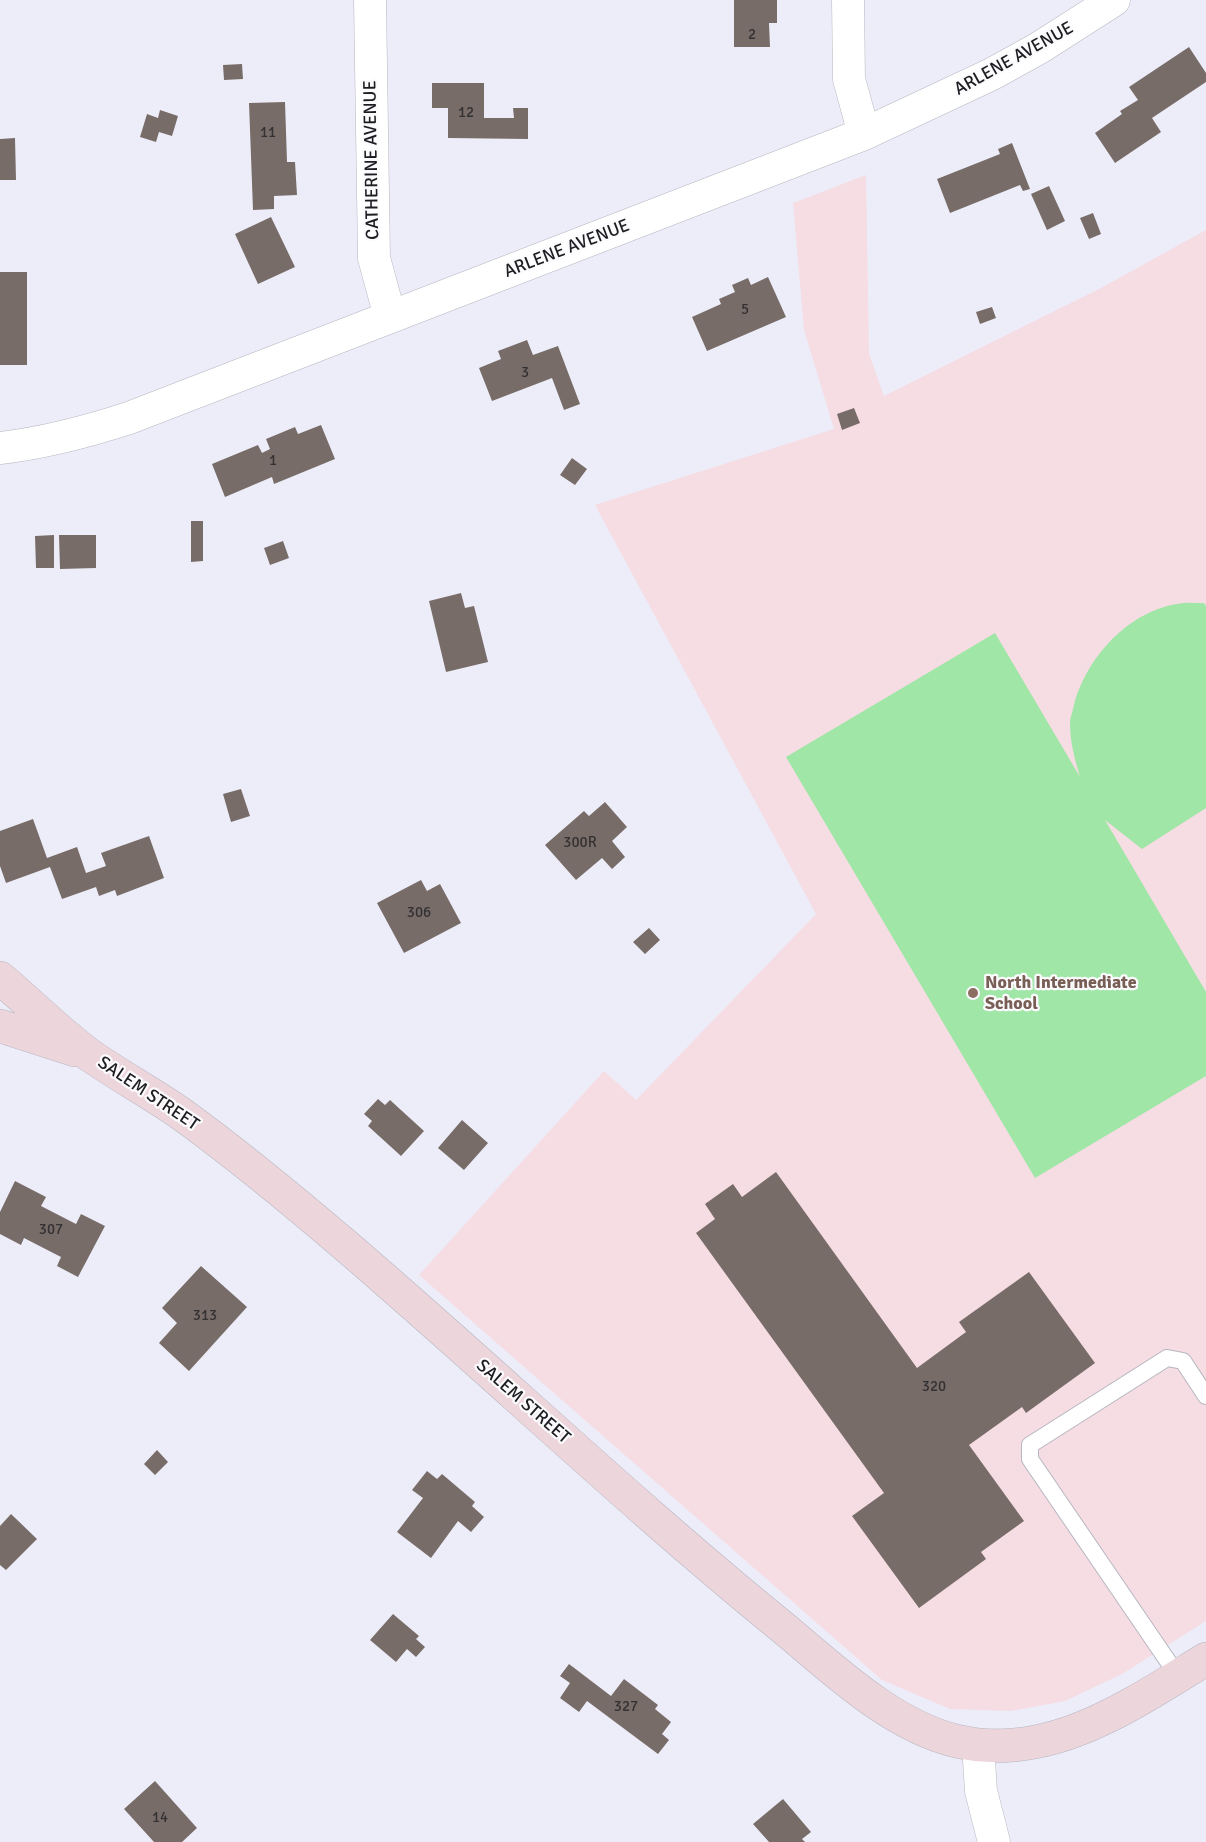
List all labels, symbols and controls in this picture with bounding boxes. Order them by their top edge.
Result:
street label: ARLENE AVENUE [951,17,1077,101]
house number: 2 [748,26,756,44]
street label: CATHERINE AVENUE [360,80,384,240]
house number: 12 [458,104,474,122]
house number: 11 [260,124,276,142]
street label: ARLENE AVENUE [501,215,633,283]
house number: 5 [741,301,749,319]
house number: 3 [521,364,529,382]
house number: 1 [269,452,277,470]
house number: 300R [563,834,597,852]
house number: 306 [407,904,431,922]
place label: North Intermediate School [985,972,1137,1014]
marker: North Intermediate School [966,986,980,1000]
street label: SALEM STREET [93,1052,203,1136]
house number: 307 [39,1221,63,1239]
house number: 313 [193,1307,217,1325]
street label: SALEM STREET [472,1355,574,1449]
house number: 320 [922,1378,946,1396]
house number: 327 [614,1698,638,1716]
house number: 14 [152,1809,168,1827]

